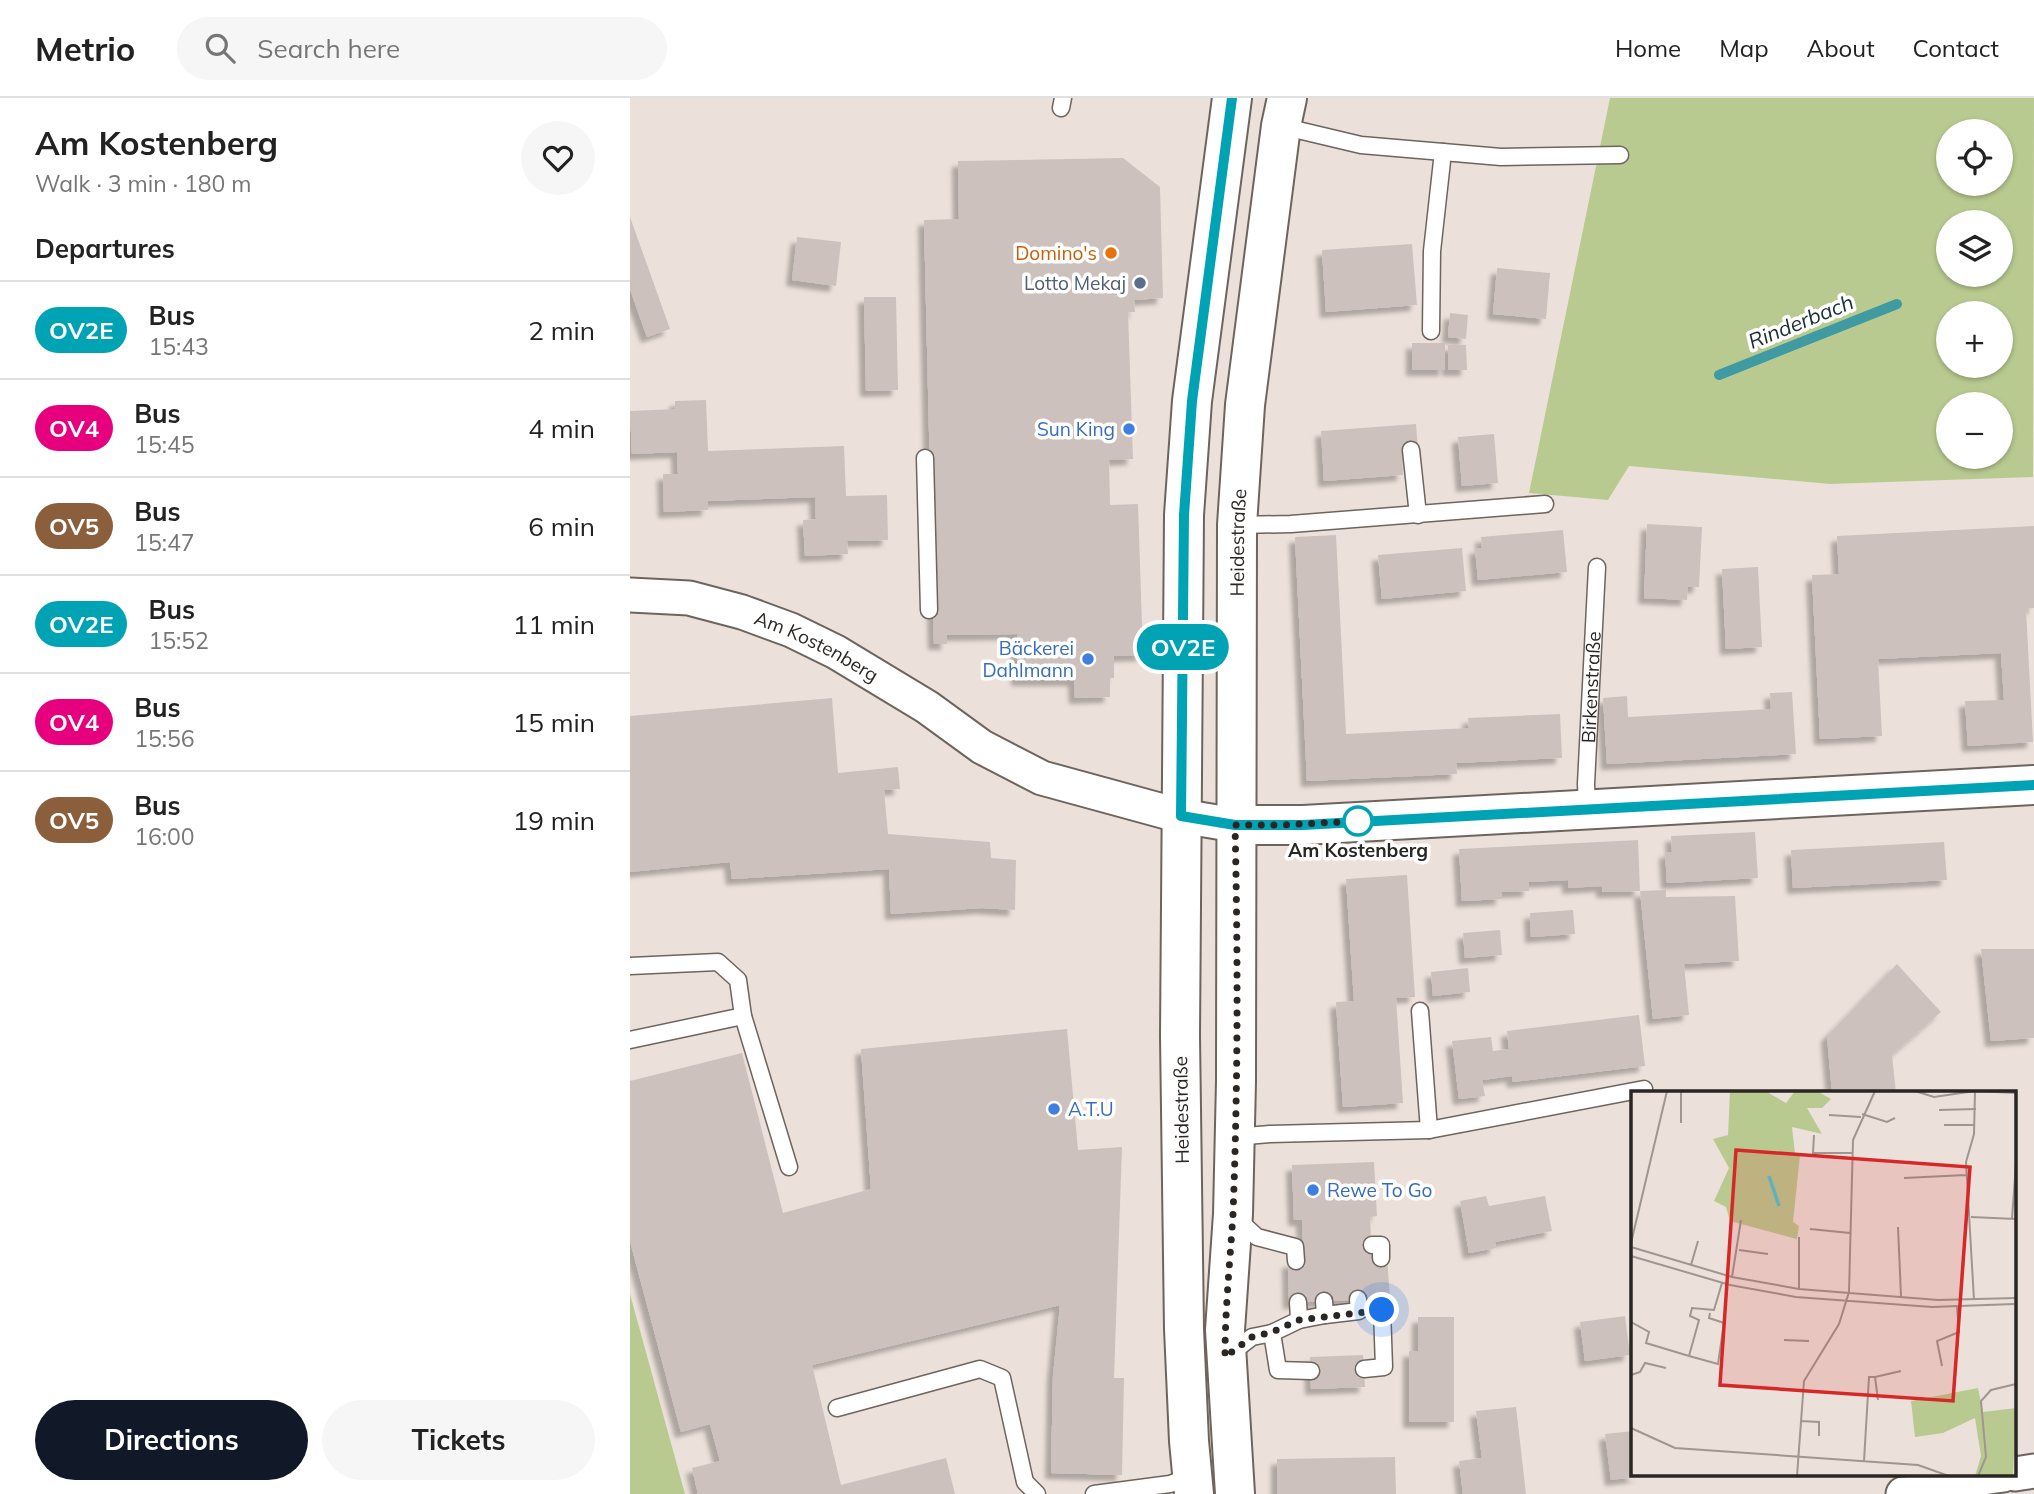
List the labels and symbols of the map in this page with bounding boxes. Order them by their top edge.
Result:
place label: Domino's [1015,241,1097,265]
marker: Domino's [1103,245,1119,261]
place label: Lotto Mekaj [1024,271,1126,295]
marker: Lotto Mekaj [1132,275,1148,291]
water label: Rinderbach [1744,288,1857,354]
place label: Sun King [1037,417,1115,441]
marker: Sun King [1121,421,1137,437]
street label: Heidestraße [1225,488,1251,597]
street label: Am Kostenberg [751,606,883,687]
line badge: OV2E [1134,624,1232,670]
street label: Birkenstraße [1576,631,1606,744]
place label: Bäckerei Dahlmann [982,636,1074,682]
marker: Bäckerei Dahlmann [1080,651,1096,667]
marker: Am Kostenberg [1343,806,1373,836]
place label: Am Kostenberg [1288,838,1428,862]
street label: Heidestraße [1168,1056,1194,1164]
inset map [1631,1091,2016,1476]
place label: A.T.U [1068,1097,1114,1121]
marker: A.T.U [1046,1101,1062,1117]
place label: Rewe To Go [1327,1178,1432,1202]
marker: Rewe To Go [1305,1182,1321,1198]
your location [1364,1292,1399,1327]

